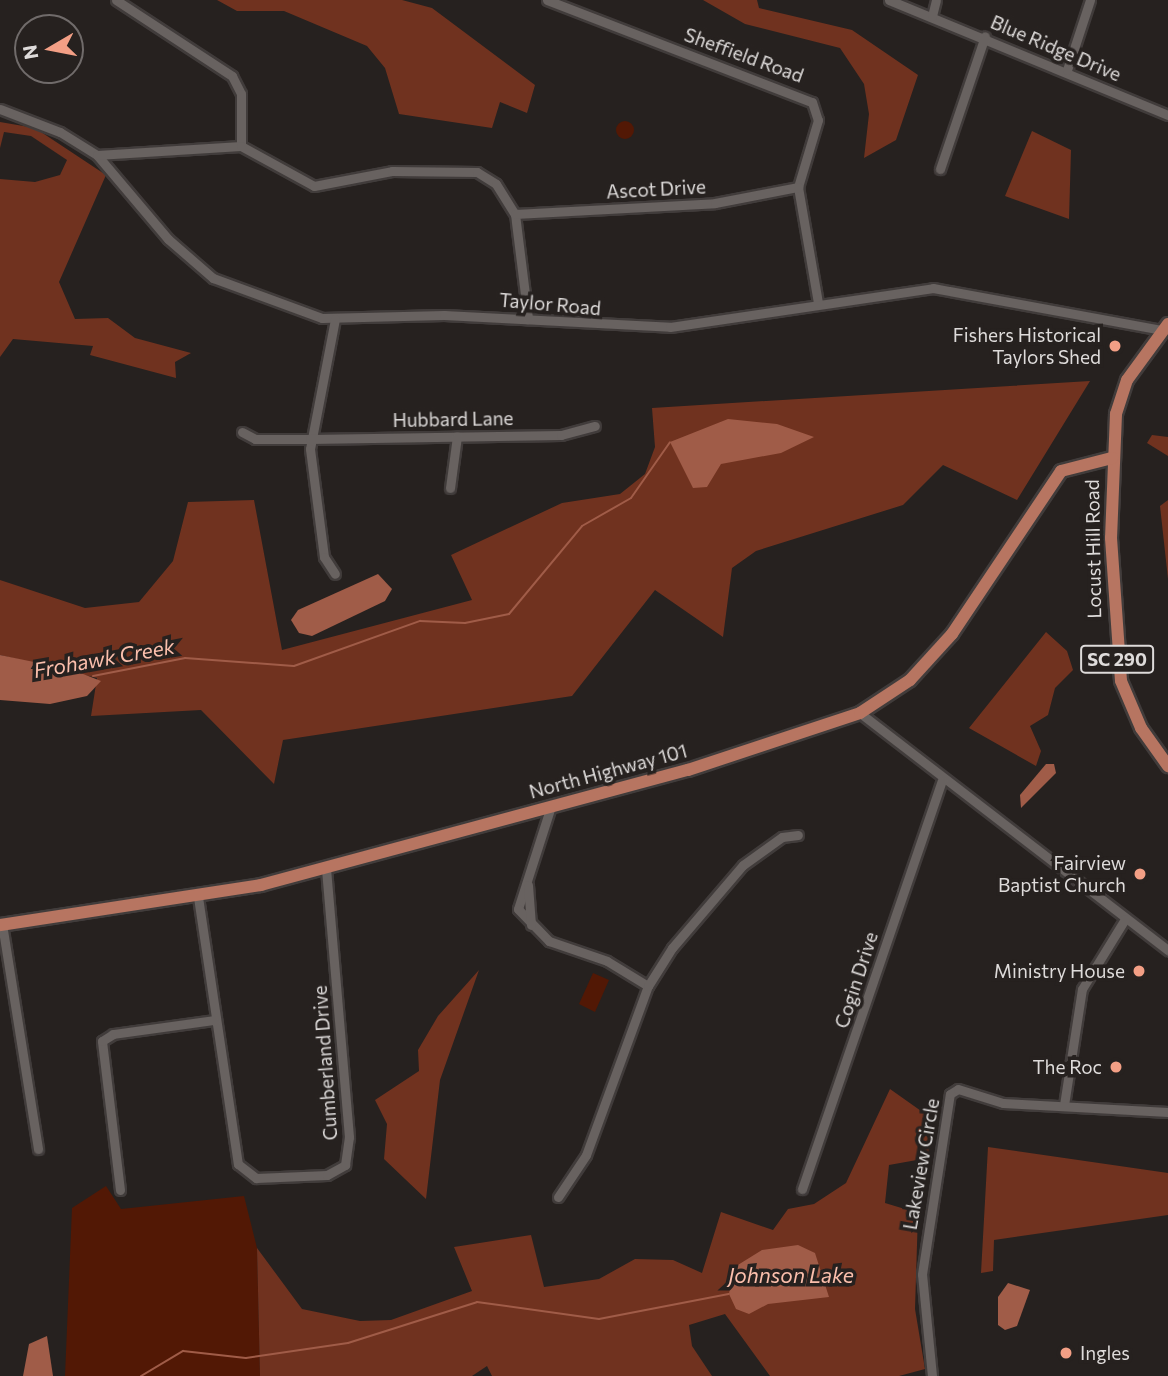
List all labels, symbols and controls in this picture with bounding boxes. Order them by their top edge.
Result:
street label: Blue Ridge Drive [987,10,1125,86]
north arrow [14,14,84,84]
street label: Sheffield Road [681,23,807,87]
text: N [17,43,42,61]
street label: Ascot Drive [606,175,706,203]
street label: Taylor Road [498,288,602,320]
place label: Fishers Historical Taylors Shed [953,324,1101,368]
marker: Fishers Historical Taylors Shed [1107,338,1123,354]
street label: Hubbard Lane [392,407,514,431]
street label: Locust Hill Road [1080,479,1106,619]
water label: Frohawk Creek [31,633,177,683]
road number: SC 290 [1078,644,1156,674]
street label: North Highway 101 [527,739,689,803]
place label: Fairview Baptist Church [998,852,1126,896]
marker: Fairview Baptist Church [1132,866,1148,882]
street label: Cogin Drive [830,929,882,1031]
place label: Ministry House [994,960,1125,982]
marker: Ministry House [1131,963,1147,979]
street label: Cumberland Drive [308,985,342,1141]
place label: The Roc [1032,1056,1102,1078]
marker: The Roc [1108,1059,1124,1075]
street label: Lakeview Circle [898,1096,944,1232]
water label: Johnson Lake [728,1262,854,1288]
place label: Ingles [1080,1342,1130,1364]
marker: Ingles [1058,1345,1074,1361]

